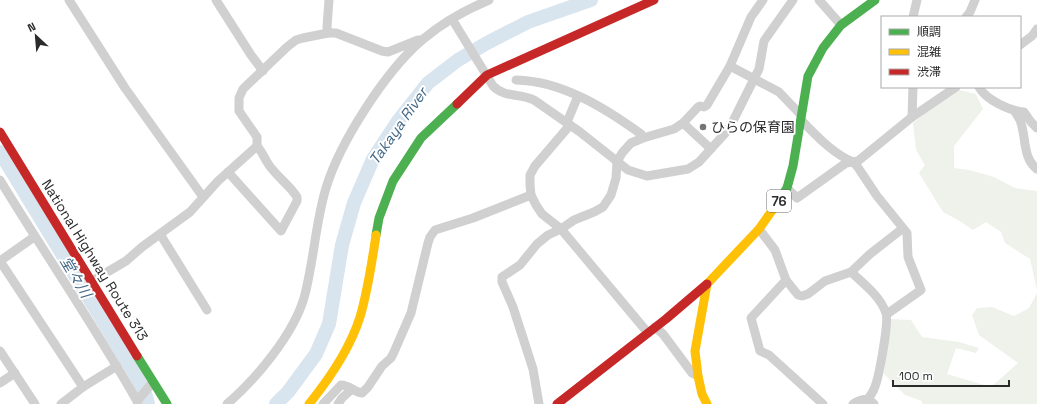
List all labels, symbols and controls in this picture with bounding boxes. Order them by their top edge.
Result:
north arrow [16,16,56,56]
legend [881,16,1021,88]
text: N [25,19,38,35]
text: 順調 [917,24,941,40]
text: 混雑 [917,44,941,60]
text: 渋滞 [917,64,941,80]
water label: Takaya River [365,83,432,168]
place label: ひらの保育園 [711,118,795,136]
marker: ひらの保育園 [698,122,708,132]
street label: National Highway Route 313 [38,176,152,344]
road number: 76 [767,190,791,212]
water label: 堂々川 [56,253,97,303]
scale bar [893,362,1009,388]
text: 100 m [899,368,933,384]

